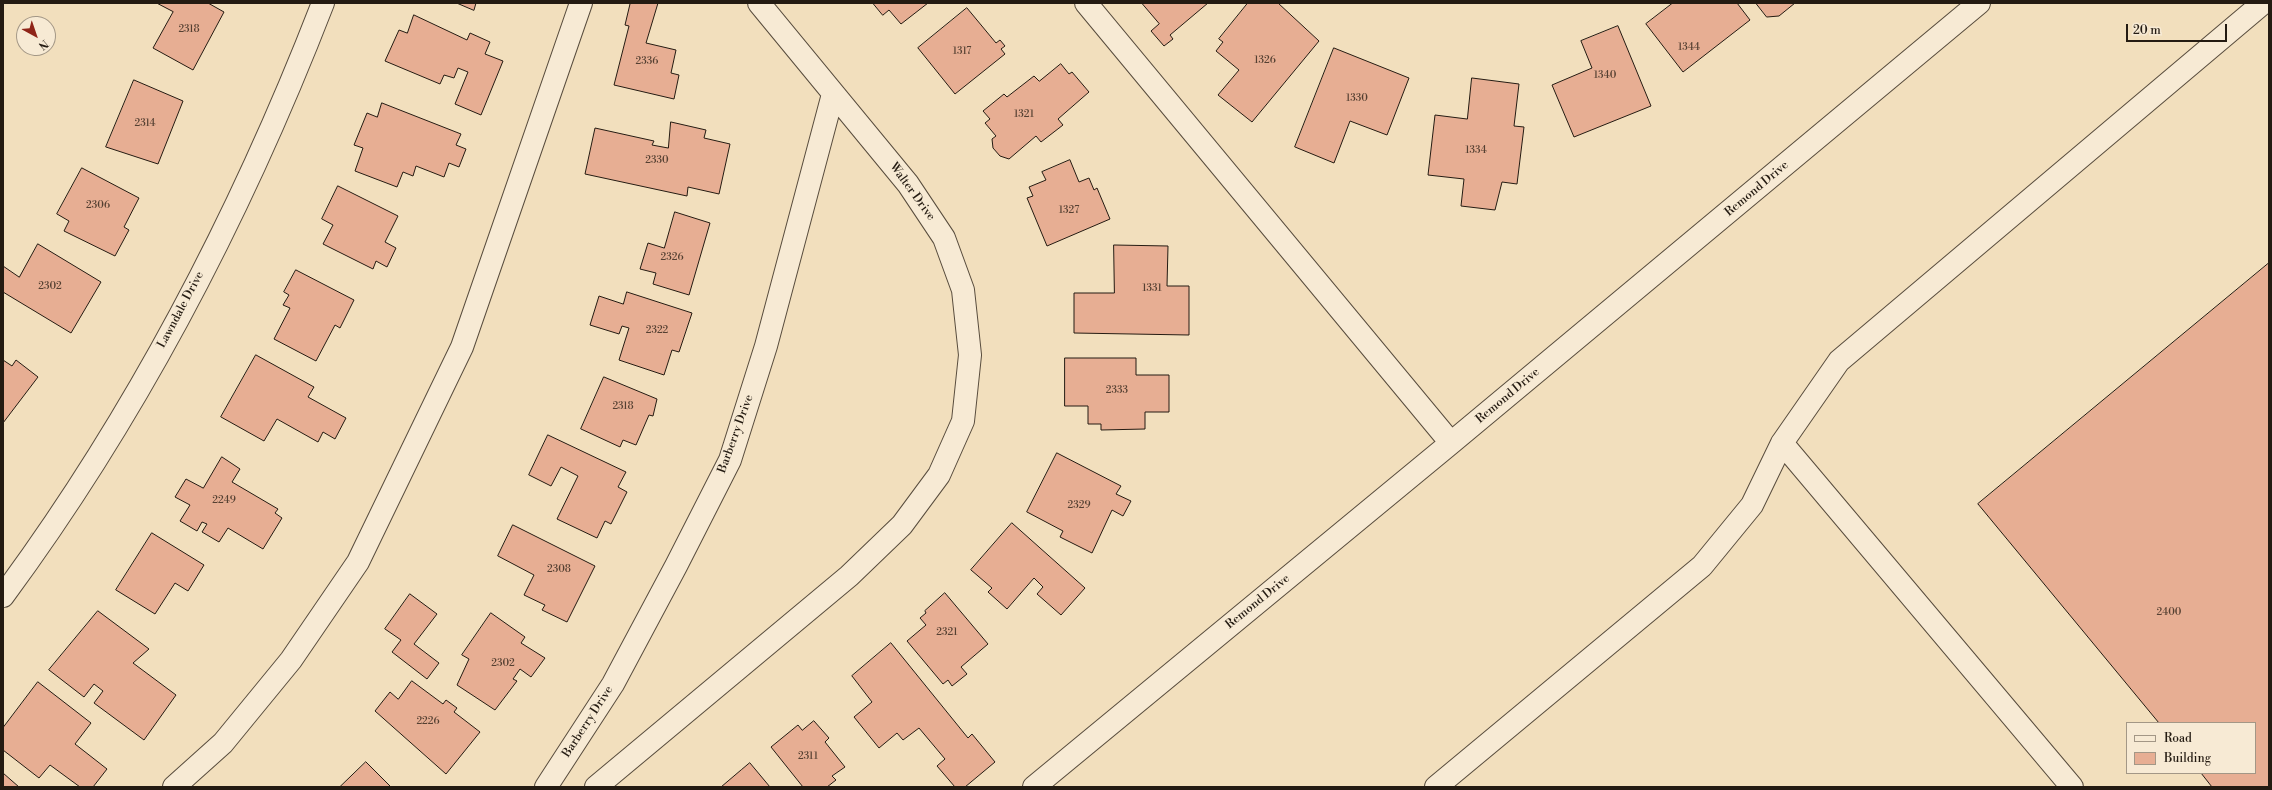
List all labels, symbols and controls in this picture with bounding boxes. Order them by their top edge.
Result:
north arrow [16,16,56,56]
scale bar [2128,16,2229,42]
text: 20 m [2133,23,2161,38]
house number: 2318 [178,24,200,36]
text: N [35,36,51,53]
house number: 1344 [1678,42,1700,54]
house number: 1317 [953,46,971,58]
house number: 1326 [1254,55,1276,67]
house number: 2336 [636,56,658,68]
house number: 1340 [1594,70,1616,82]
house number: 1330 [1346,93,1368,105]
house number: 1321 [1014,109,1034,121]
house number: 2314 [135,118,155,130]
house number: 1334 [1465,145,1487,157]
house number: 2330 [645,155,669,167]
street label: Remond Drive [1722,158,1792,220]
street label: Walter Drive [886,160,938,224]
house number: 2306 [86,200,110,212]
house number: 1327 [1059,205,1079,217]
house number: 2326 [661,252,683,264]
street label: Lawndale Drive [155,269,207,351]
house number: 2302 [38,281,62,293]
house number: 1331 [1142,283,1162,295]
house number: 2322 [646,325,668,337]
street label: Remond Drive [1473,365,1543,427]
house number: 2333 [1106,385,1128,397]
street label: Barberry Drive [715,393,757,475]
house number: 2318 [612,401,634,413]
house number: 2249 [212,495,236,507]
house number: 2329 [1068,500,1090,512]
house number: 2308 [547,564,571,576]
street label: Remond Drive [1223,572,1293,632]
house number: 2400 [2157,607,2181,619]
house number: 2321 [936,627,958,639]
house number: 2302 [491,658,515,670]
street label: Barberry Drive [560,684,616,760]
house number: 2226 [416,716,440,728]
legend [2126,722,2256,774]
text: Road [2164,731,2192,746]
house number: 2311 [798,751,818,763]
text: Building [2164,751,2211,766]

